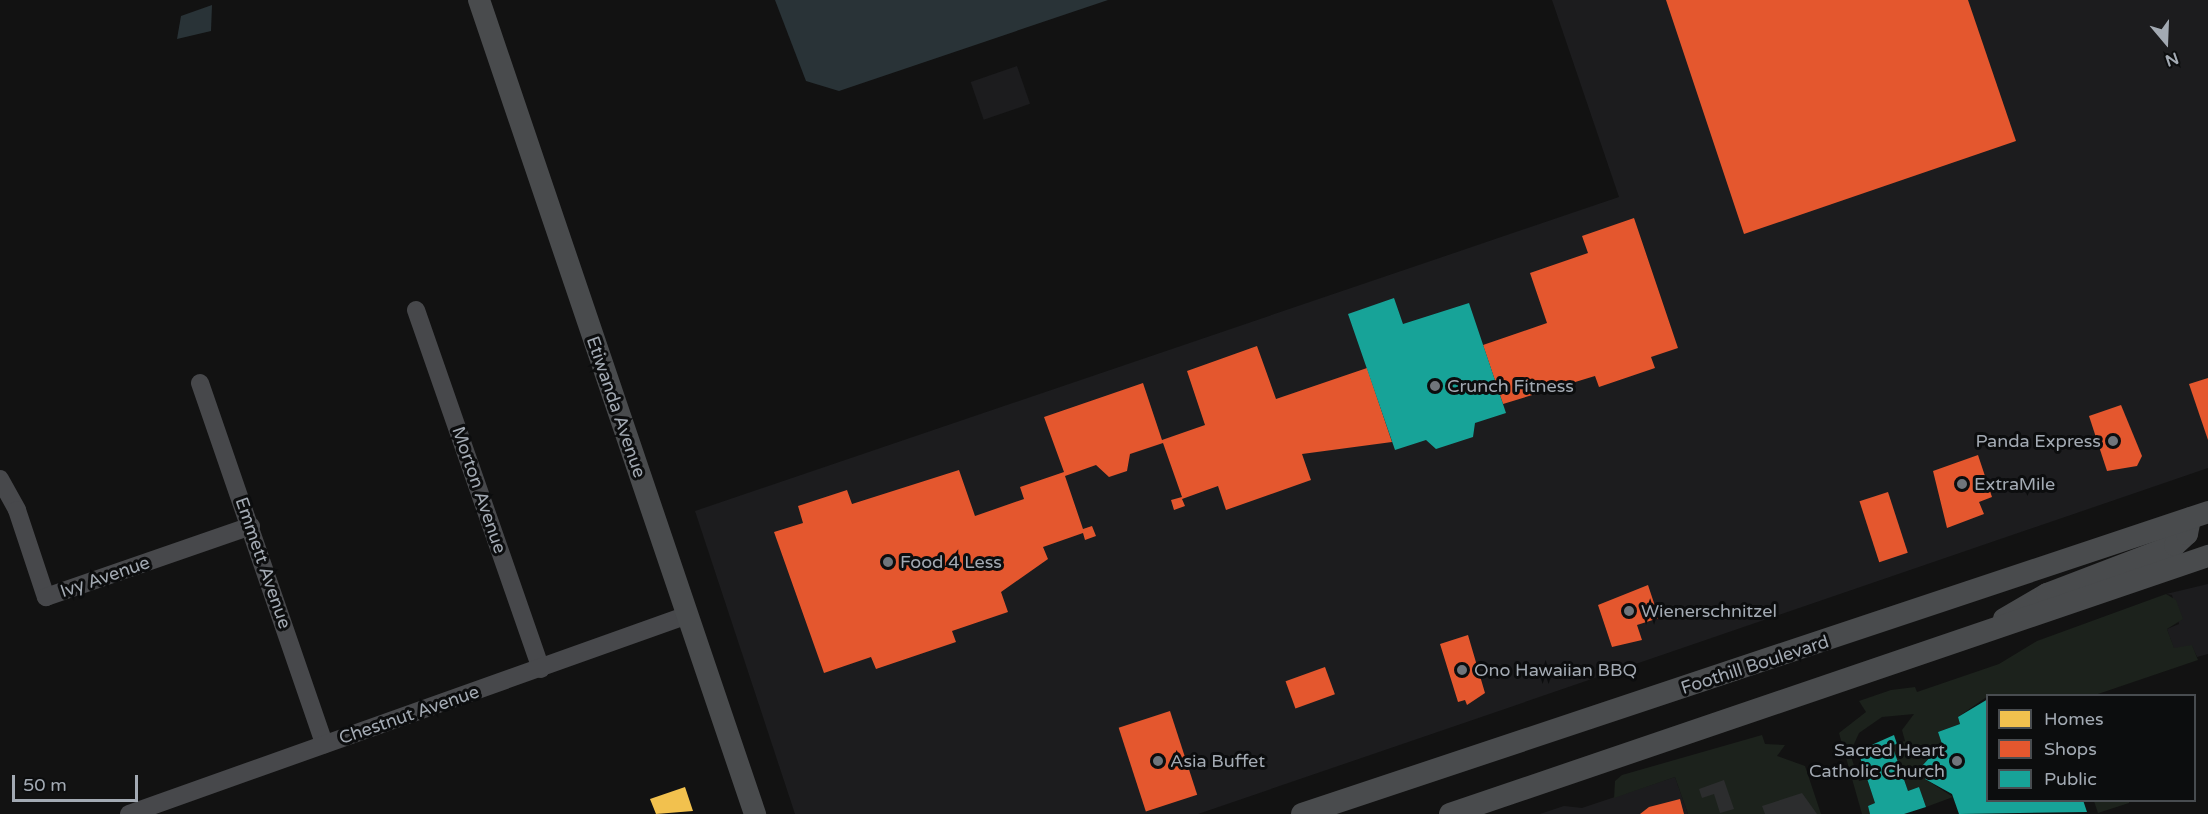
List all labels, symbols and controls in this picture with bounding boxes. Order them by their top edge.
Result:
north arrow [2136,12,2196,72]
text: N [2163,47,2181,71]
street label: Etiwanda Avenue [582,333,650,481]
place label: Crunch Fitness [1447,375,1574,397]
marker: Crunch Fitness [1428,379,1442,393]
street label: Morton Avenue [447,424,511,556]
place label: Panda Express [1975,430,2101,452]
marker: Panda Express [2106,434,2120,448]
place label: ExtraMile [1974,473,2055,495]
marker: ExtraMile [1955,477,1969,491]
street label: Emmett Avenue [230,495,296,631]
place label: Food 4 Less [900,551,1002,573]
street label: Ivy Avenue [57,552,153,602]
marker: Food 4 Less [881,555,895,569]
place label: Wienerschnitzel [1641,600,1777,622]
marker: Wienerschnitzel [1622,604,1636,618]
street label: Foothill Boulevard [1678,631,1832,699]
place label: Ono Hawaiian BBQ [1474,659,1637,681]
marker: Ono Hawaiian BBQ [1455,663,1469,677]
street label: Chestnut Avenue [336,681,482,749]
legend [1986,694,2196,802]
text: Homes [2044,708,2104,730]
text: Shops [2044,738,2097,760]
place label: Sacred Heart Catholic Church [1809,740,1945,783]
place label: Asia Buffet [1170,750,1265,772]
marker: Asia Buffet [1151,754,1165,768]
marker: Sacred Heart Catholic Church [1950,754,1964,768]
scale bar [15,763,141,801]
text: Public [2044,768,2097,790]
text: 50 m [23,774,67,796]

